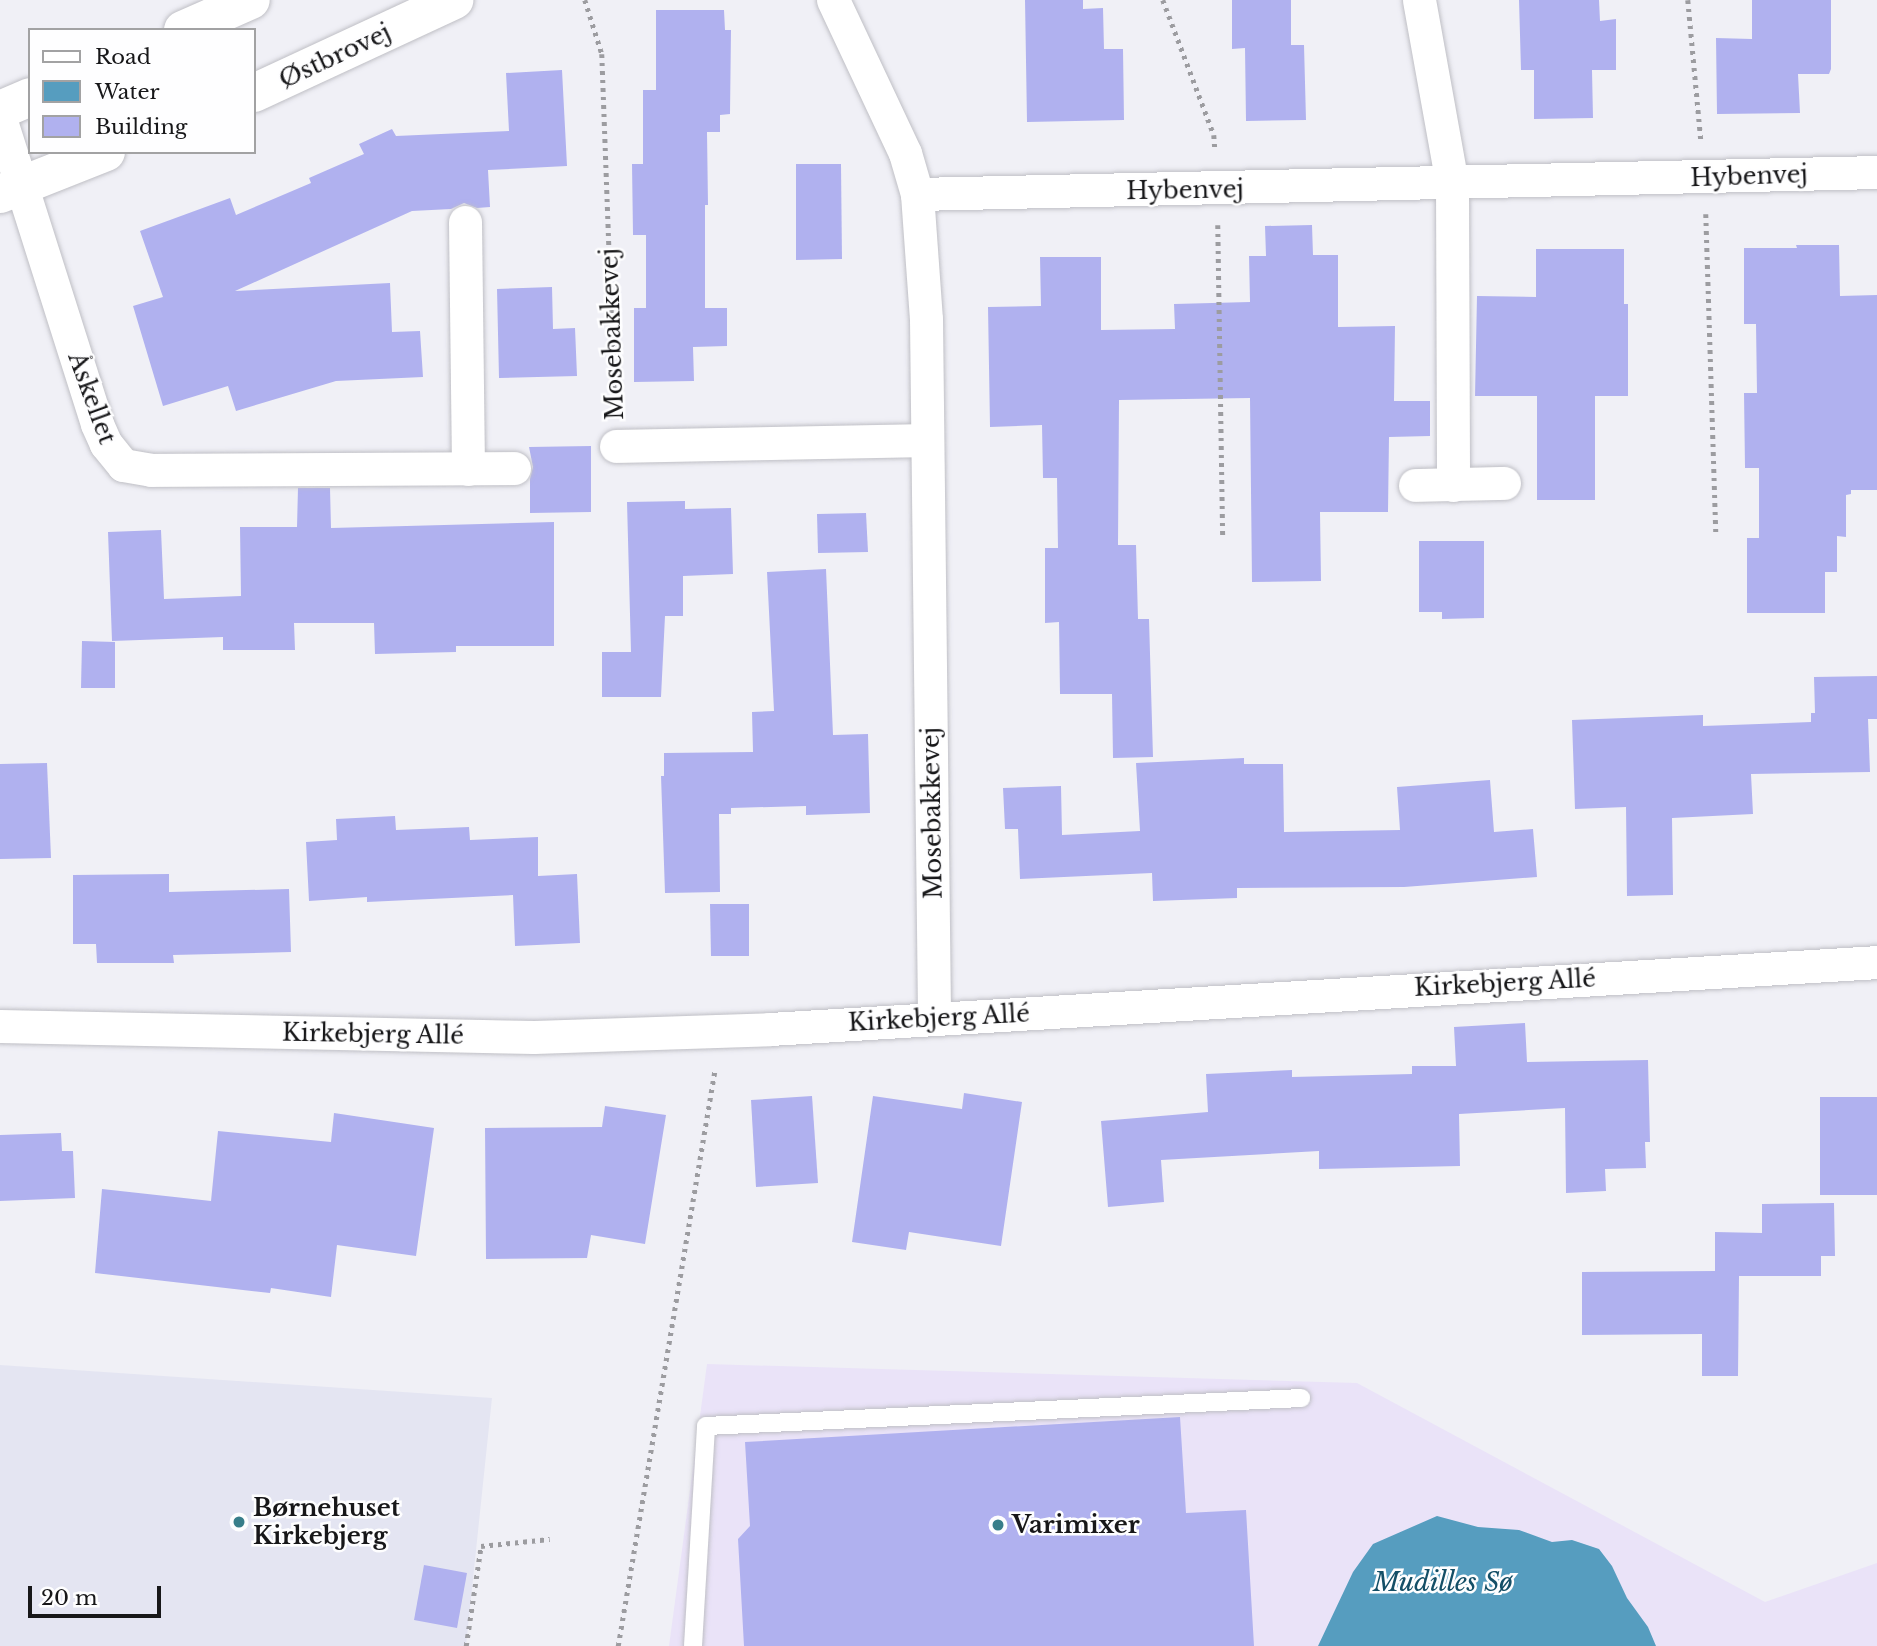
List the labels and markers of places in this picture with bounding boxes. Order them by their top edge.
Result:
place label: Børnehuset Kirkebjerg [253,1494,400,1550]
place label: Varimixer [1012,1511,1140,1539]
marker: Børnehuset Kirkebjerg [231,1514,247,1530]
marker: Varimixer [990,1517,1006,1533]

